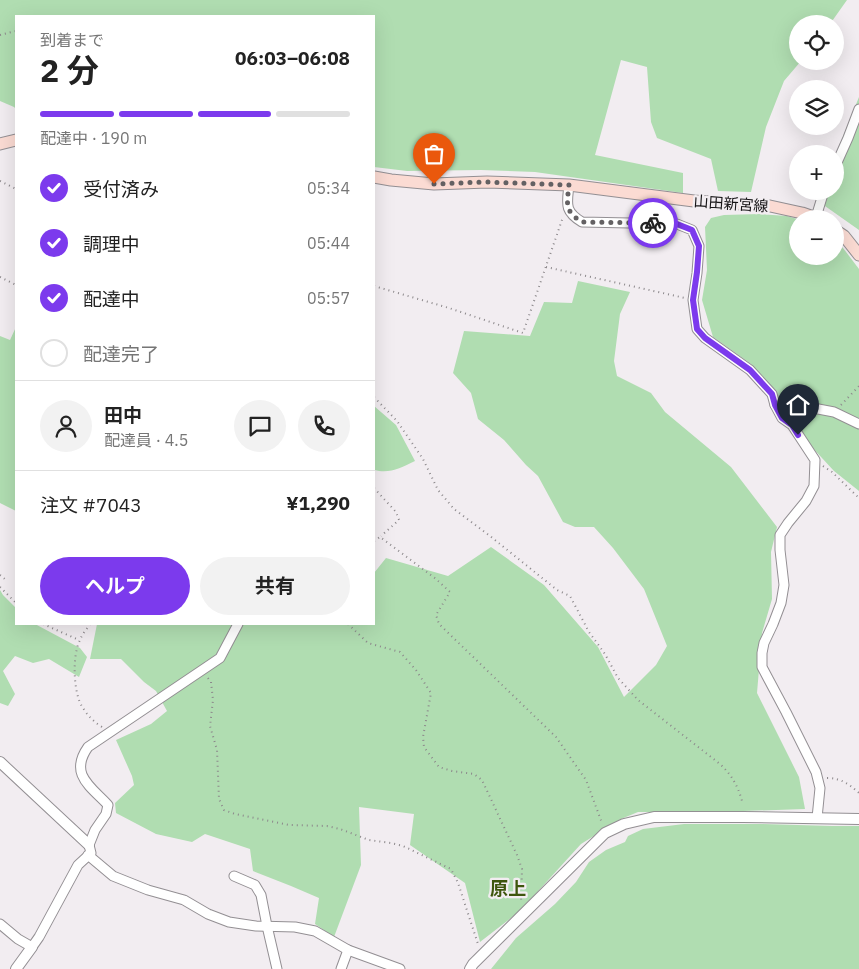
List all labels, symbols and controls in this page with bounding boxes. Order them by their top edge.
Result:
map controls [789,15,844,265]
button: locate [789,15,844,70]
text: 到着まで [40,30,104,50]
text: 06:03–06:08 [235,46,350,70]
text: 2 分 [40,49,99,91]
button: layers [789,80,844,135]
text: 配達中 · 190 m [40,128,147,148]
pin [413,133,455,184]
icon: bag [420,140,448,168]
button: + [789,145,844,200]
icon: check [40,174,68,202]
text: 受付済み [83,177,159,201]
text: 05:34 [307,178,350,198]
street label: 山田新宮線 [693,191,769,216]
courier [628,198,678,248]
icon: bike [639,209,667,237]
button: − [789,210,844,265]
icon: check [40,229,68,257]
text: 調理中 [83,232,140,256]
text: 05:44 [307,233,350,253]
icon: check [40,284,68,312]
text: 配達中 [83,287,140,311]
text: 05:57 [307,288,350,308]
text: 配達完了 [83,342,159,366]
pin [777,384,819,435]
icon: home [784,391,812,419]
button: person [40,400,92,452]
button: chat [234,400,286,452]
button: phone [298,400,350,452]
text: 田中 [104,403,142,427]
text: 配達員 · 4.5 [104,430,188,450]
text: ¥1,290 [286,491,350,515]
text: 注文 #7043 [40,493,142,517]
button: ヘルプ [40,557,190,615]
button: 共有 [200,557,350,615]
district label: 原上 [490,877,526,900]

